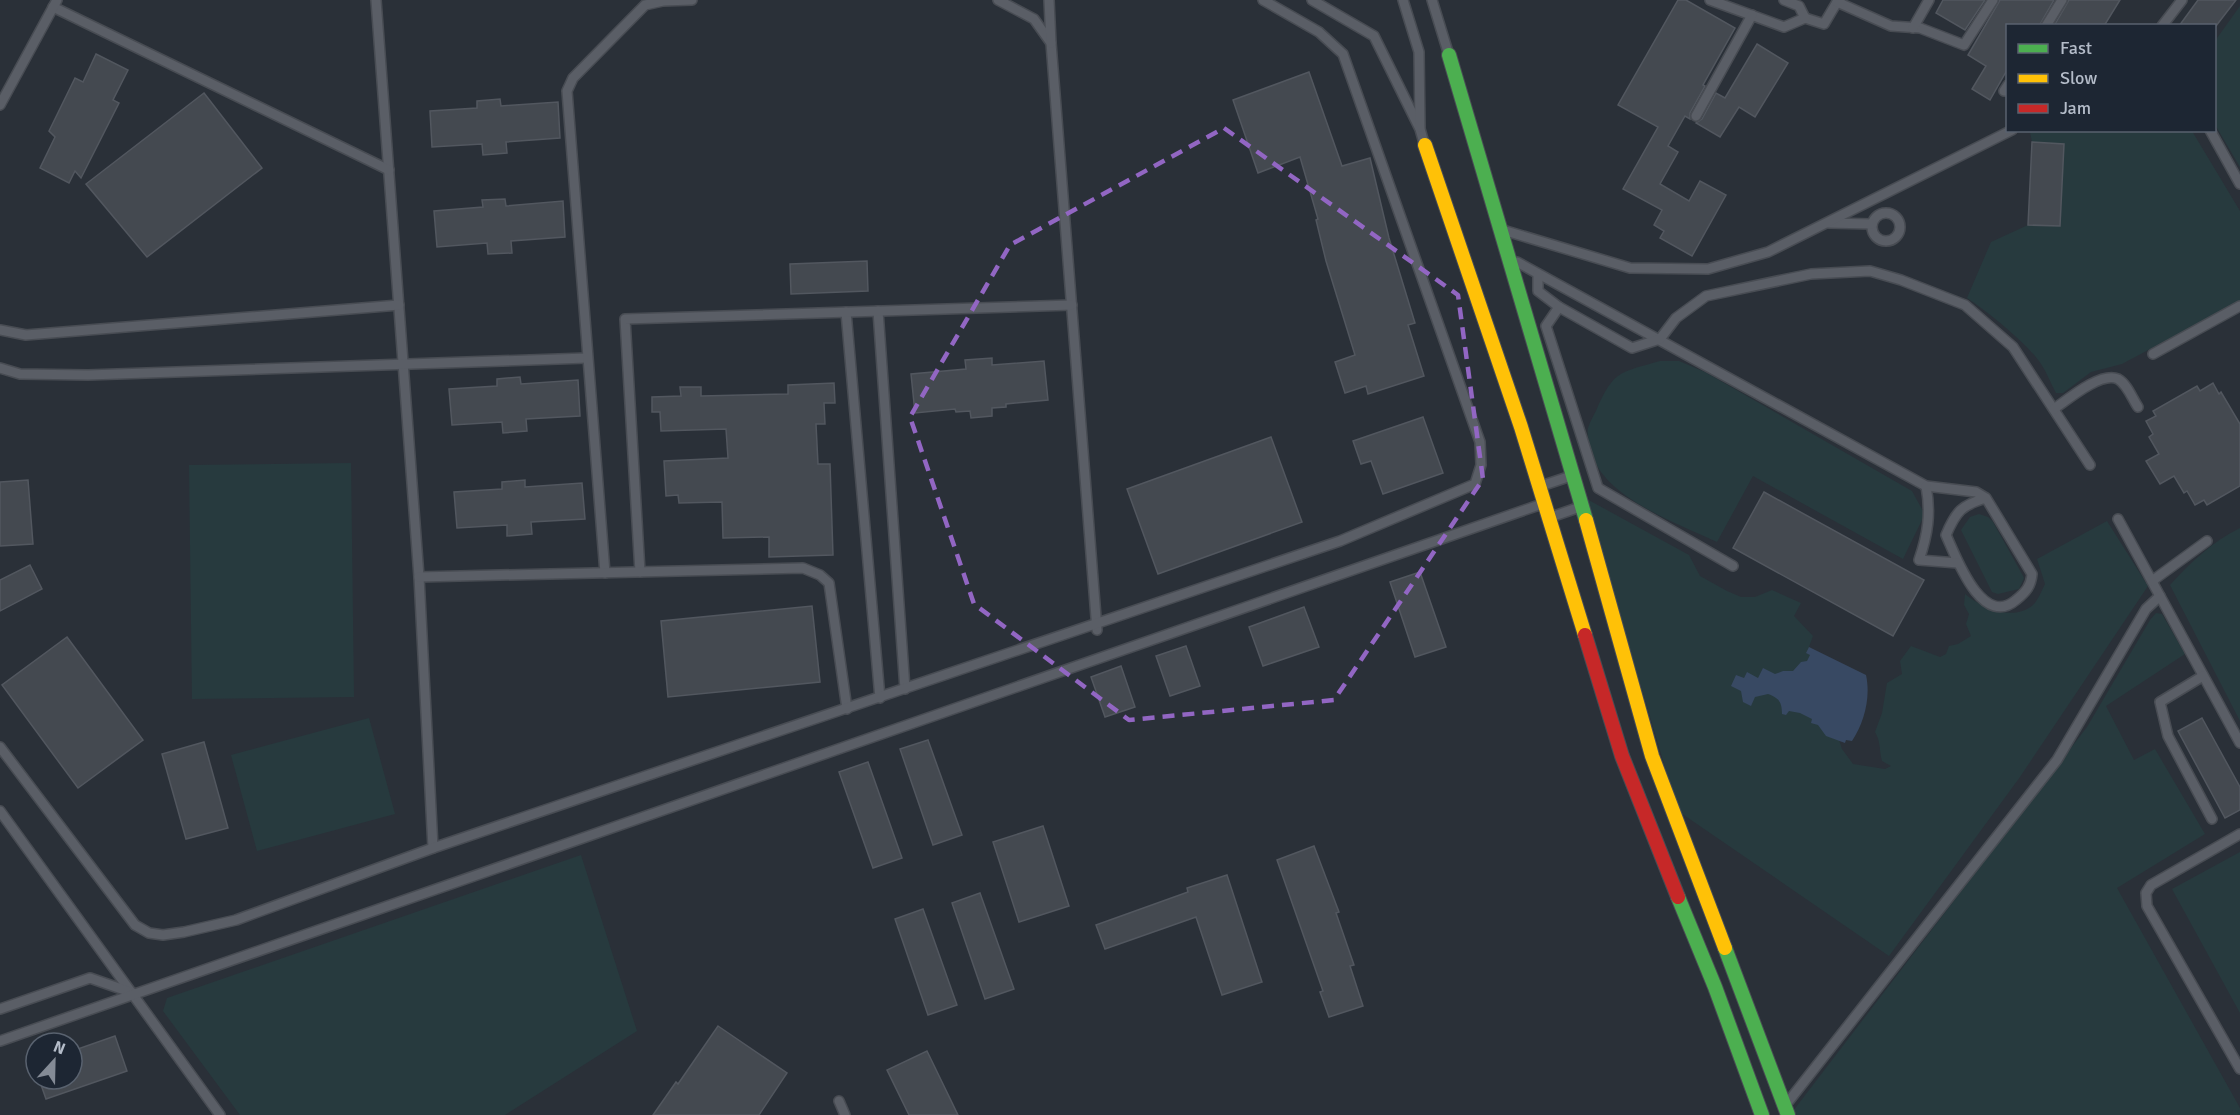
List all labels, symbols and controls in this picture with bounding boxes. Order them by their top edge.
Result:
legend [2006,24,2216,132]
text: Fast [2060,37,2092,59]
text: Slow [2060,67,2097,89]
text: Jam [2060,97,2091,119]
north arrow [24,1031,84,1091]
text: N [50,1037,68,1059]

